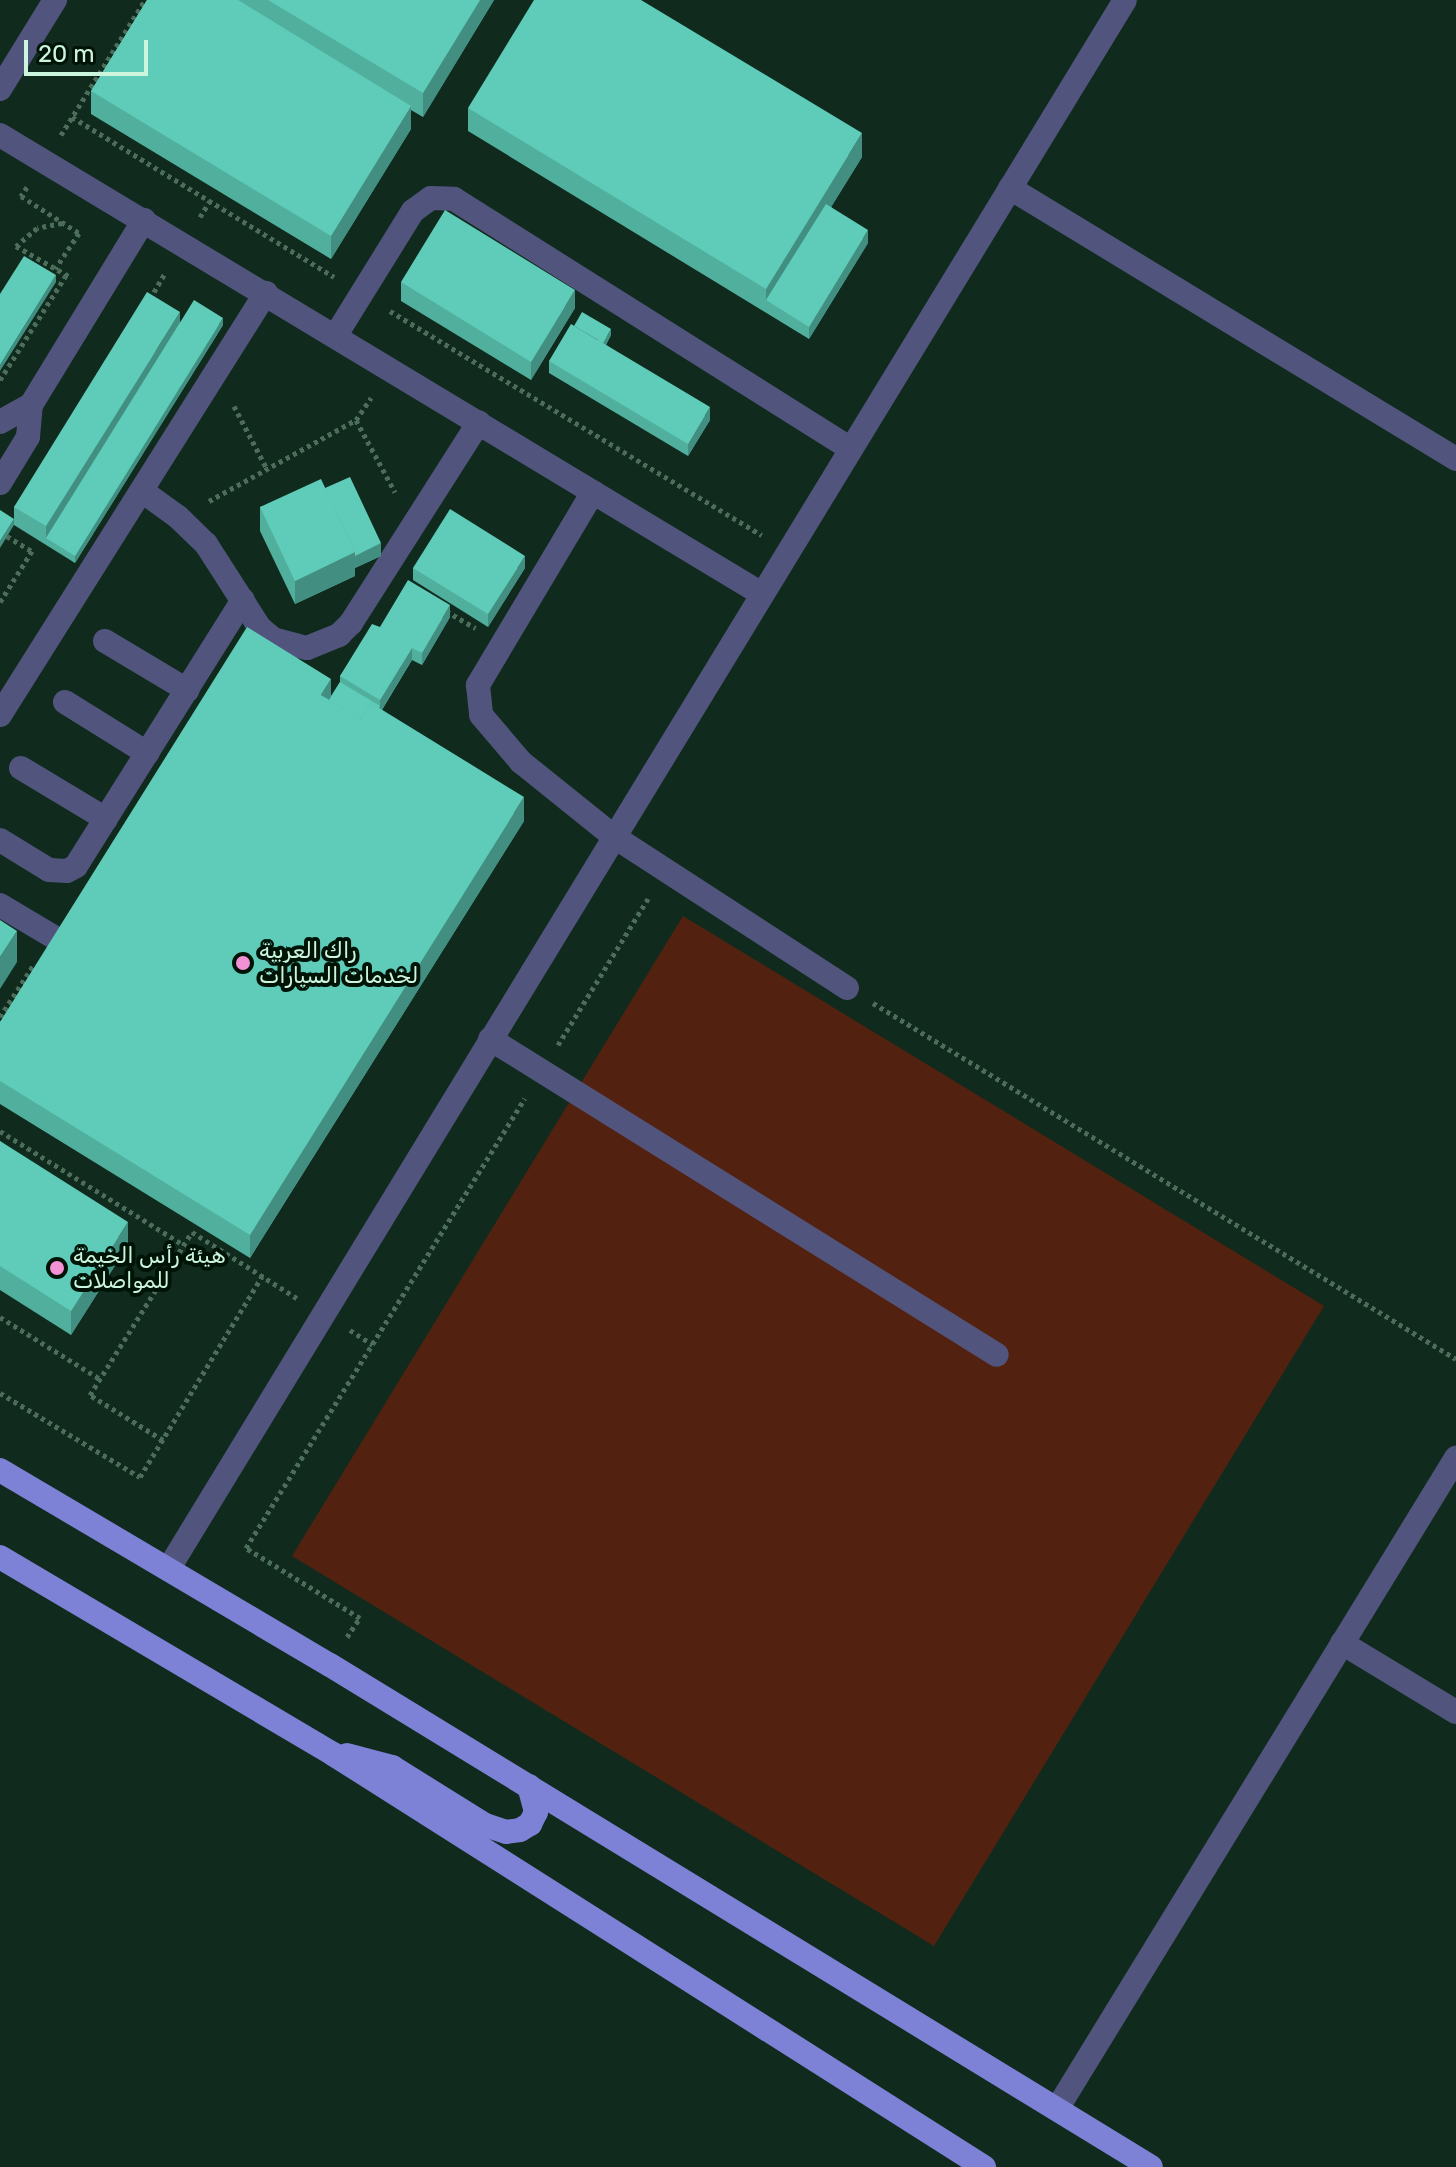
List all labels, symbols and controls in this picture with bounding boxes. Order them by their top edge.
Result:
scale bar [28,24,152,74]
text: 20 m [38,40,95,68]
place label: راك العربية لخدمات السيارات [259,937,418,988]
marker: راك العربية لخدمات السيارات [234,954,252,972]
place label: هيئة رأس الخيمة للمواصلات [73,1242,226,1294]
marker: هيئة رأس الخيمة للمواصلات [48,1259,66,1277]

